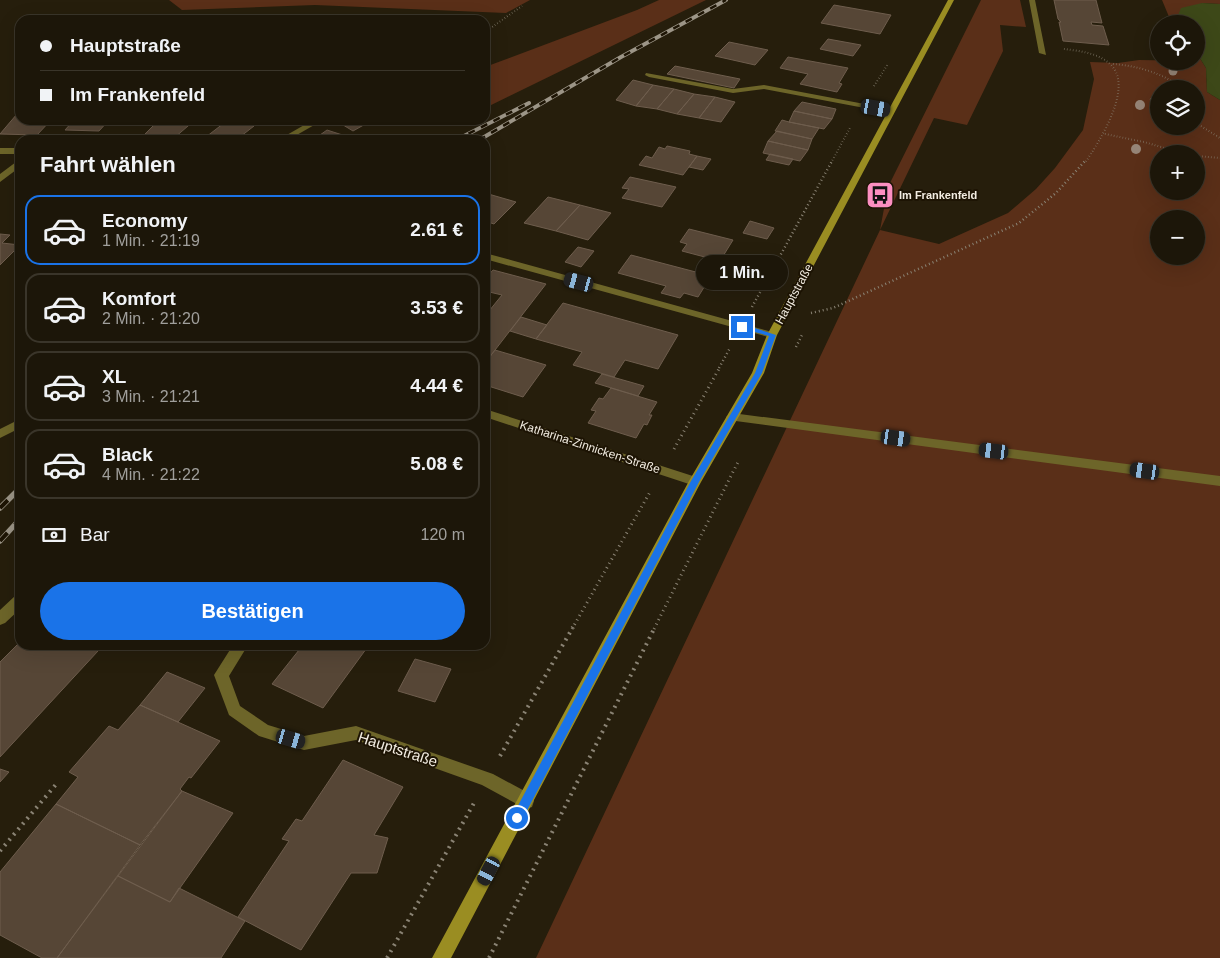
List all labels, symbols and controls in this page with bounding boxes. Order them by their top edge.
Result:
map controls [1150,15,1205,265]
button: locate [1150,15,1205,70]
text: Hauptstraße [70,35,181,56]
button: layers [1150,80,1205,135]
text: Im Frankenfeld [70,84,205,105]
car [859,98,892,118]
button: + [1150,145,1205,200]
text: Fahrt wählen [40,152,176,177]
bus stop icon: Im Frankenfeld [865,180,895,210]
place label: Im Frankenfeld [899,189,977,201]
icon: car [42,208,87,253]
text: Economy [102,210,188,231]
button: − [1150,210,1205,265]
text: 2.61 € [410,219,463,240]
text: 1 Min. · 21:19 [102,232,200,249]
callout: 1 Min. [696,255,788,290]
street label: Hauptstraße [772,261,816,326]
text: 1 Min. [719,264,765,281]
car [562,271,595,293]
icon: car [42,286,87,331]
text: Komfort [102,288,176,309]
text: 3.53 € [410,297,463,318]
text: 2 Min. · 21:20 [102,310,200,327]
route end [731,316,753,338]
icon: car [42,364,87,409]
text: XL [102,366,126,387]
text: 4.44 € [410,375,463,396]
text: 3 Min. · 21:21 [102,388,200,405]
street label: Katharina-Zinnicken-Straße [518,418,662,476]
car [880,428,911,448]
icon: car [42,442,87,487]
car [978,442,1009,460]
text: Black [102,444,153,465]
text: 5.08 € [410,453,463,474]
car [1129,461,1160,481]
text: 4 Min. · 21:22 [102,466,200,483]
icon: cash [40,521,68,549]
text: Bar [80,524,110,545]
text: 120 m [421,526,465,543]
button: Bestätigen [40,582,465,640]
car [274,728,307,750]
street label: Hauptstraße [356,728,440,770]
route start [506,807,528,829]
car [475,854,502,888]

